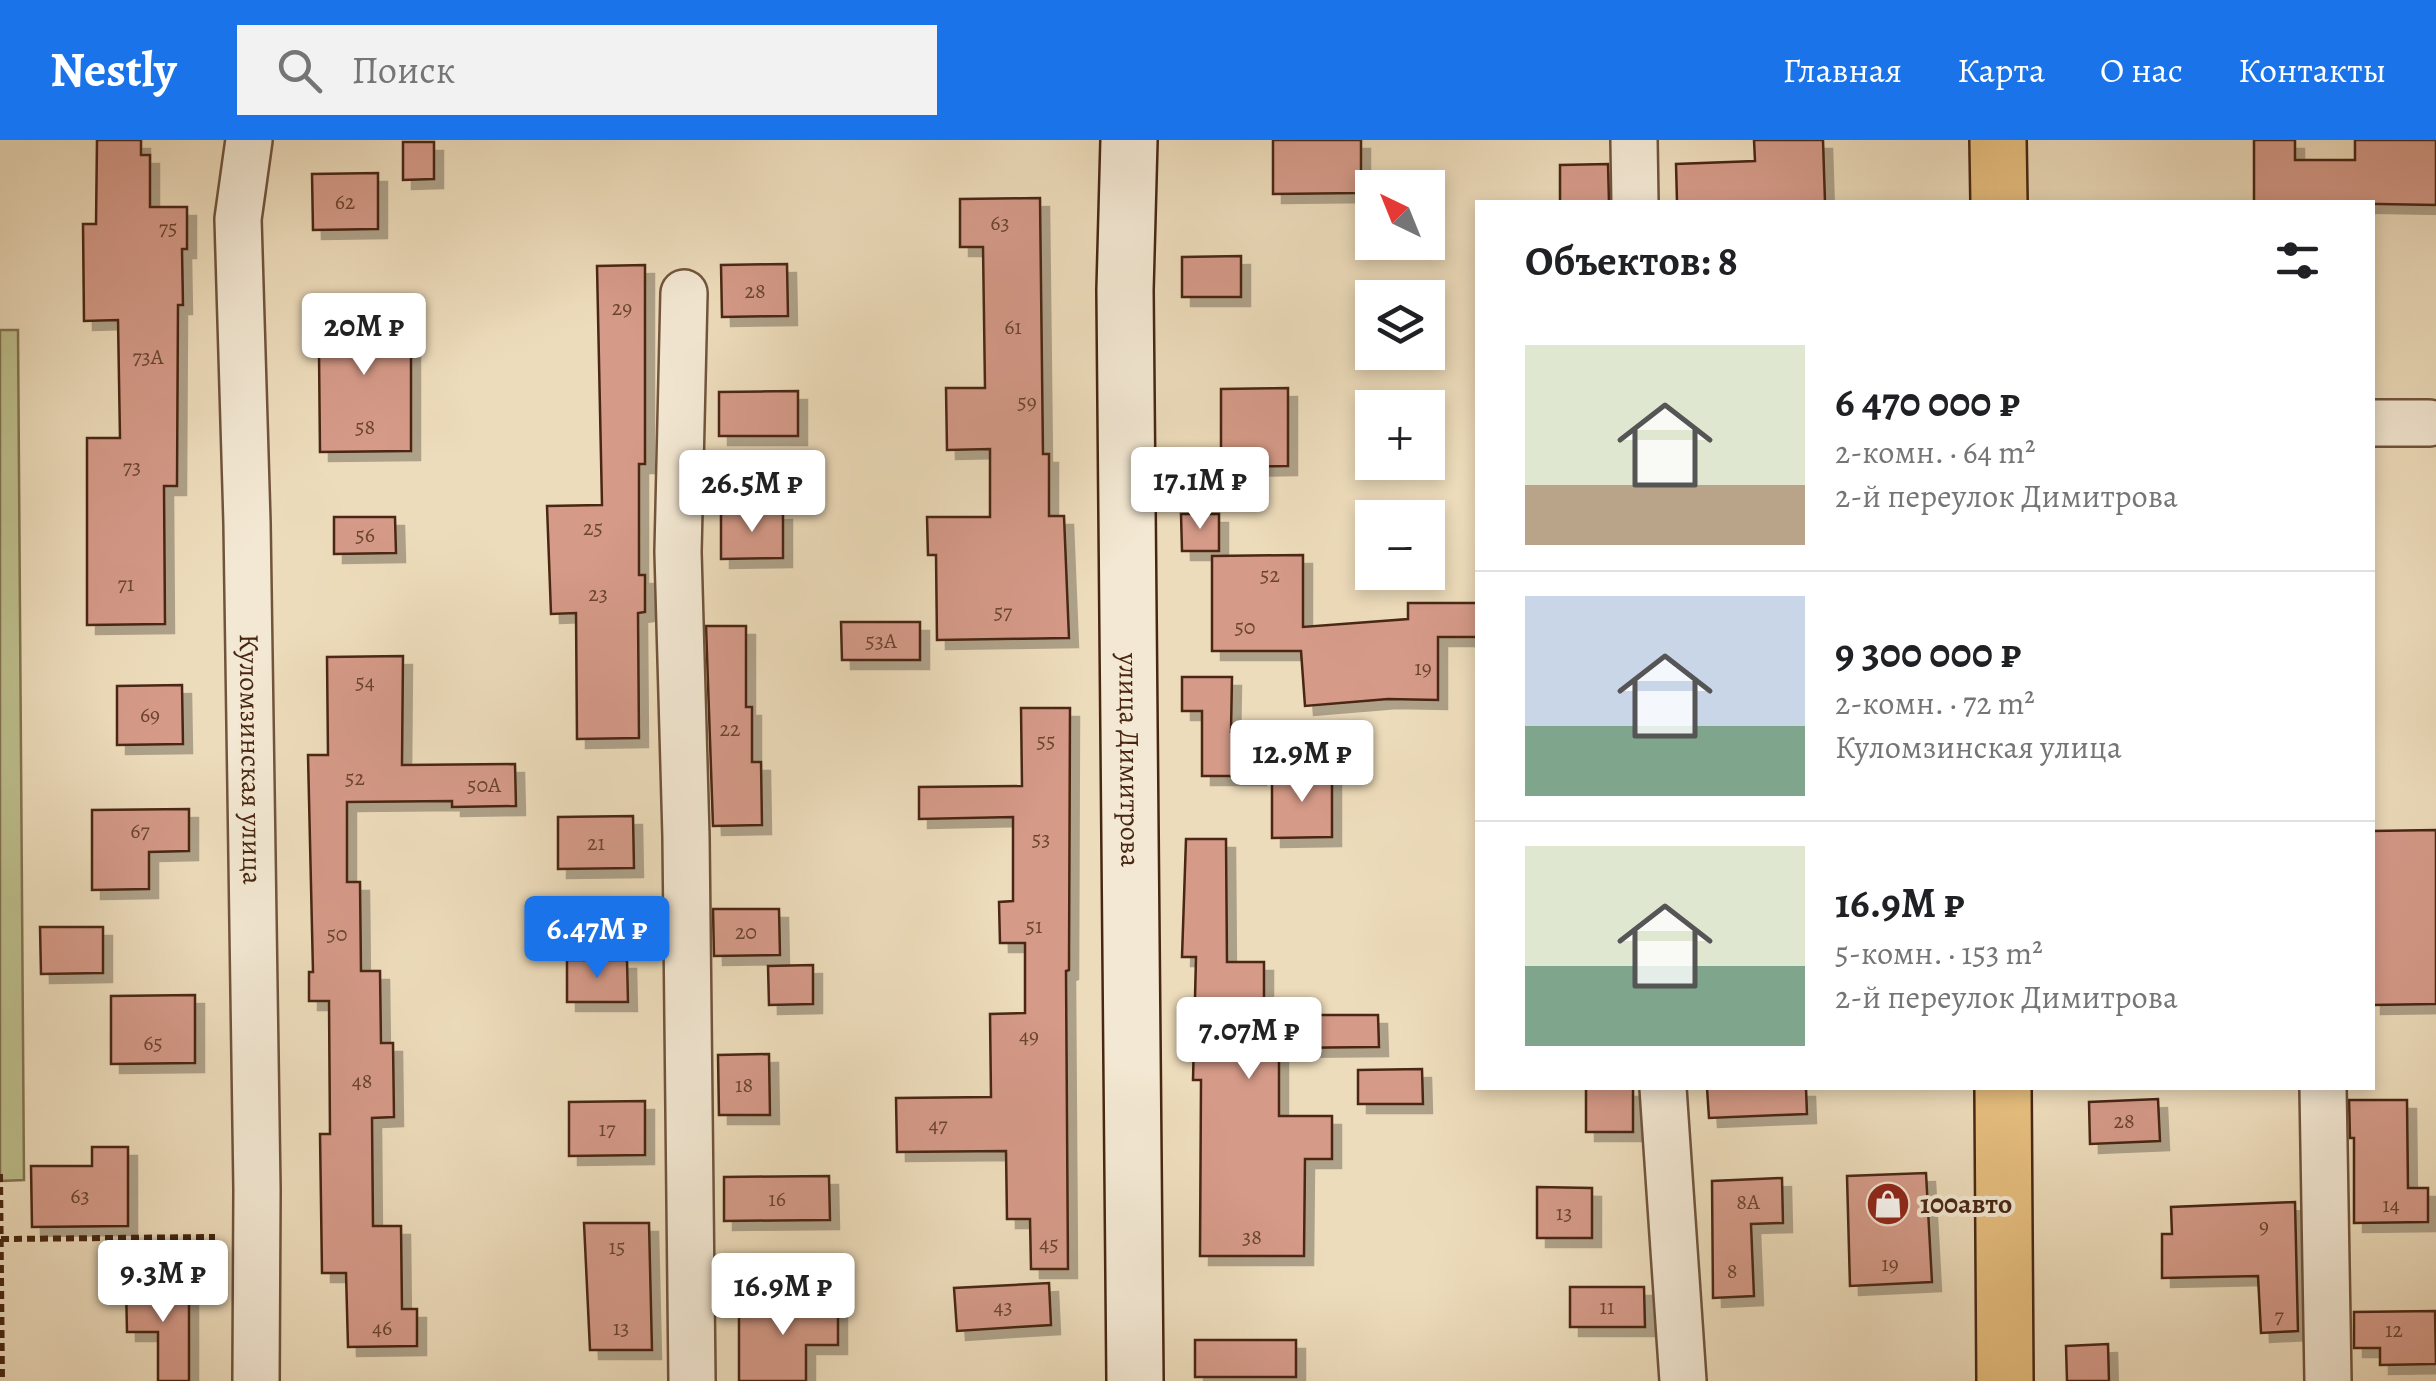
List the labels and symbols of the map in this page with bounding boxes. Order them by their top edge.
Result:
north arrow [1355,170,1445,260]
house number: 62 [335,187,355,217]
house number: 63 [990,208,1010,238]
house number: 75 [159,213,177,243]
house number: 28 [744,276,766,306]
pin: 20M ₽ [294,293,434,378]
house number: 29 [612,293,632,323]
house number: 61 [1004,312,1022,342]
house number: 73А [132,342,165,372]
house number: 59 [1017,387,1037,417]
house number: 58 [355,412,375,442]
pin: 17.1M ₽ [1108,447,1292,532]
pin: 26.5M ₽ [660,450,844,535]
house number: 73 [123,452,141,482]
house number: 25 [583,513,603,543]
house number: 56 [355,520,375,550]
house number: 52 [1260,560,1280,590]
house number: 71 [118,569,134,599]
house number: 23 [588,579,608,609]
house number: 57 [994,597,1013,627]
house number: 50 [1234,612,1256,642]
house number: 53А [865,626,898,656]
street label: Куломзинская улица [230,633,271,885]
street label: улица Димитрова [1109,652,1149,867]
house number: 19 [1414,653,1432,683]
house number: 54 [355,667,375,697]
house number: 69 [140,700,160,730]
house number: 22 [720,714,740,744]
pin: 12.9M ₽ [1210,720,1394,805]
house number: 55 [1037,726,1055,756]
house number: 52 [345,763,365,793]
house number: 50А [467,770,502,800]
house number: 67 [130,816,150,846]
house number: 53 [1032,824,1050,854]
house number: 21 [587,828,605,858]
pin: 6.47M ₽ [505,896,689,981]
house number: 51 [1026,911,1042,941]
house number: 20 [735,917,757,947]
house number: 50 [326,919,348,949]
pin: 7.07M ₽ [1157,997,1341,1082]
house number: 49 [1019,1021,1039,1051]
house number: 65 [143,1028,163,1058]
house number: 48 [352,1066,372,1096]
house number: 18 [735,1070,753,1100]
house number: 28 [2113,1106,2135,1136]
house number: 47 [928,1110,948,1140]
house number: 17 [599,1114,616,1144]
house number: 63 [70,1181,90,1211]
shop icon: 100авто [1865,1181,1911,1227]
house number: 16 [768,1184,786,1214]
place label: 100авто [1920,1185,2012,1223]
house number: 8А [1736,1187,1761,1217]
house number: 14 [2382,1190,2400,1220]
house number: 13 [1556,1198,1572,1228]
house number: 9 [2259,1211,2269,1241]
house number: 38 [1242,1222,1262,1252]
house number: 45 [1039,1229,1059,1259]
house number: 15 [609,1232,625,1262]
pin: 9.3M ₽ [82,1240,244,1325]
house number: 19 [1881,1249,1899,1279]
pin: 16.9M ₽ [691,1253,875,1338]
house number: 8 [1727,1256,1737,1286]
house number: 43 [993,1292,1013,1322]
house number: 11 [1599,1292,1615,1322]
house number: 7 [2274,1301,2284,1331]
house number: 46 [372,1313,392,1343]
house number: 13 [613,1313,629,1343]
house number: 12 [2385,1315,2403,1345]

